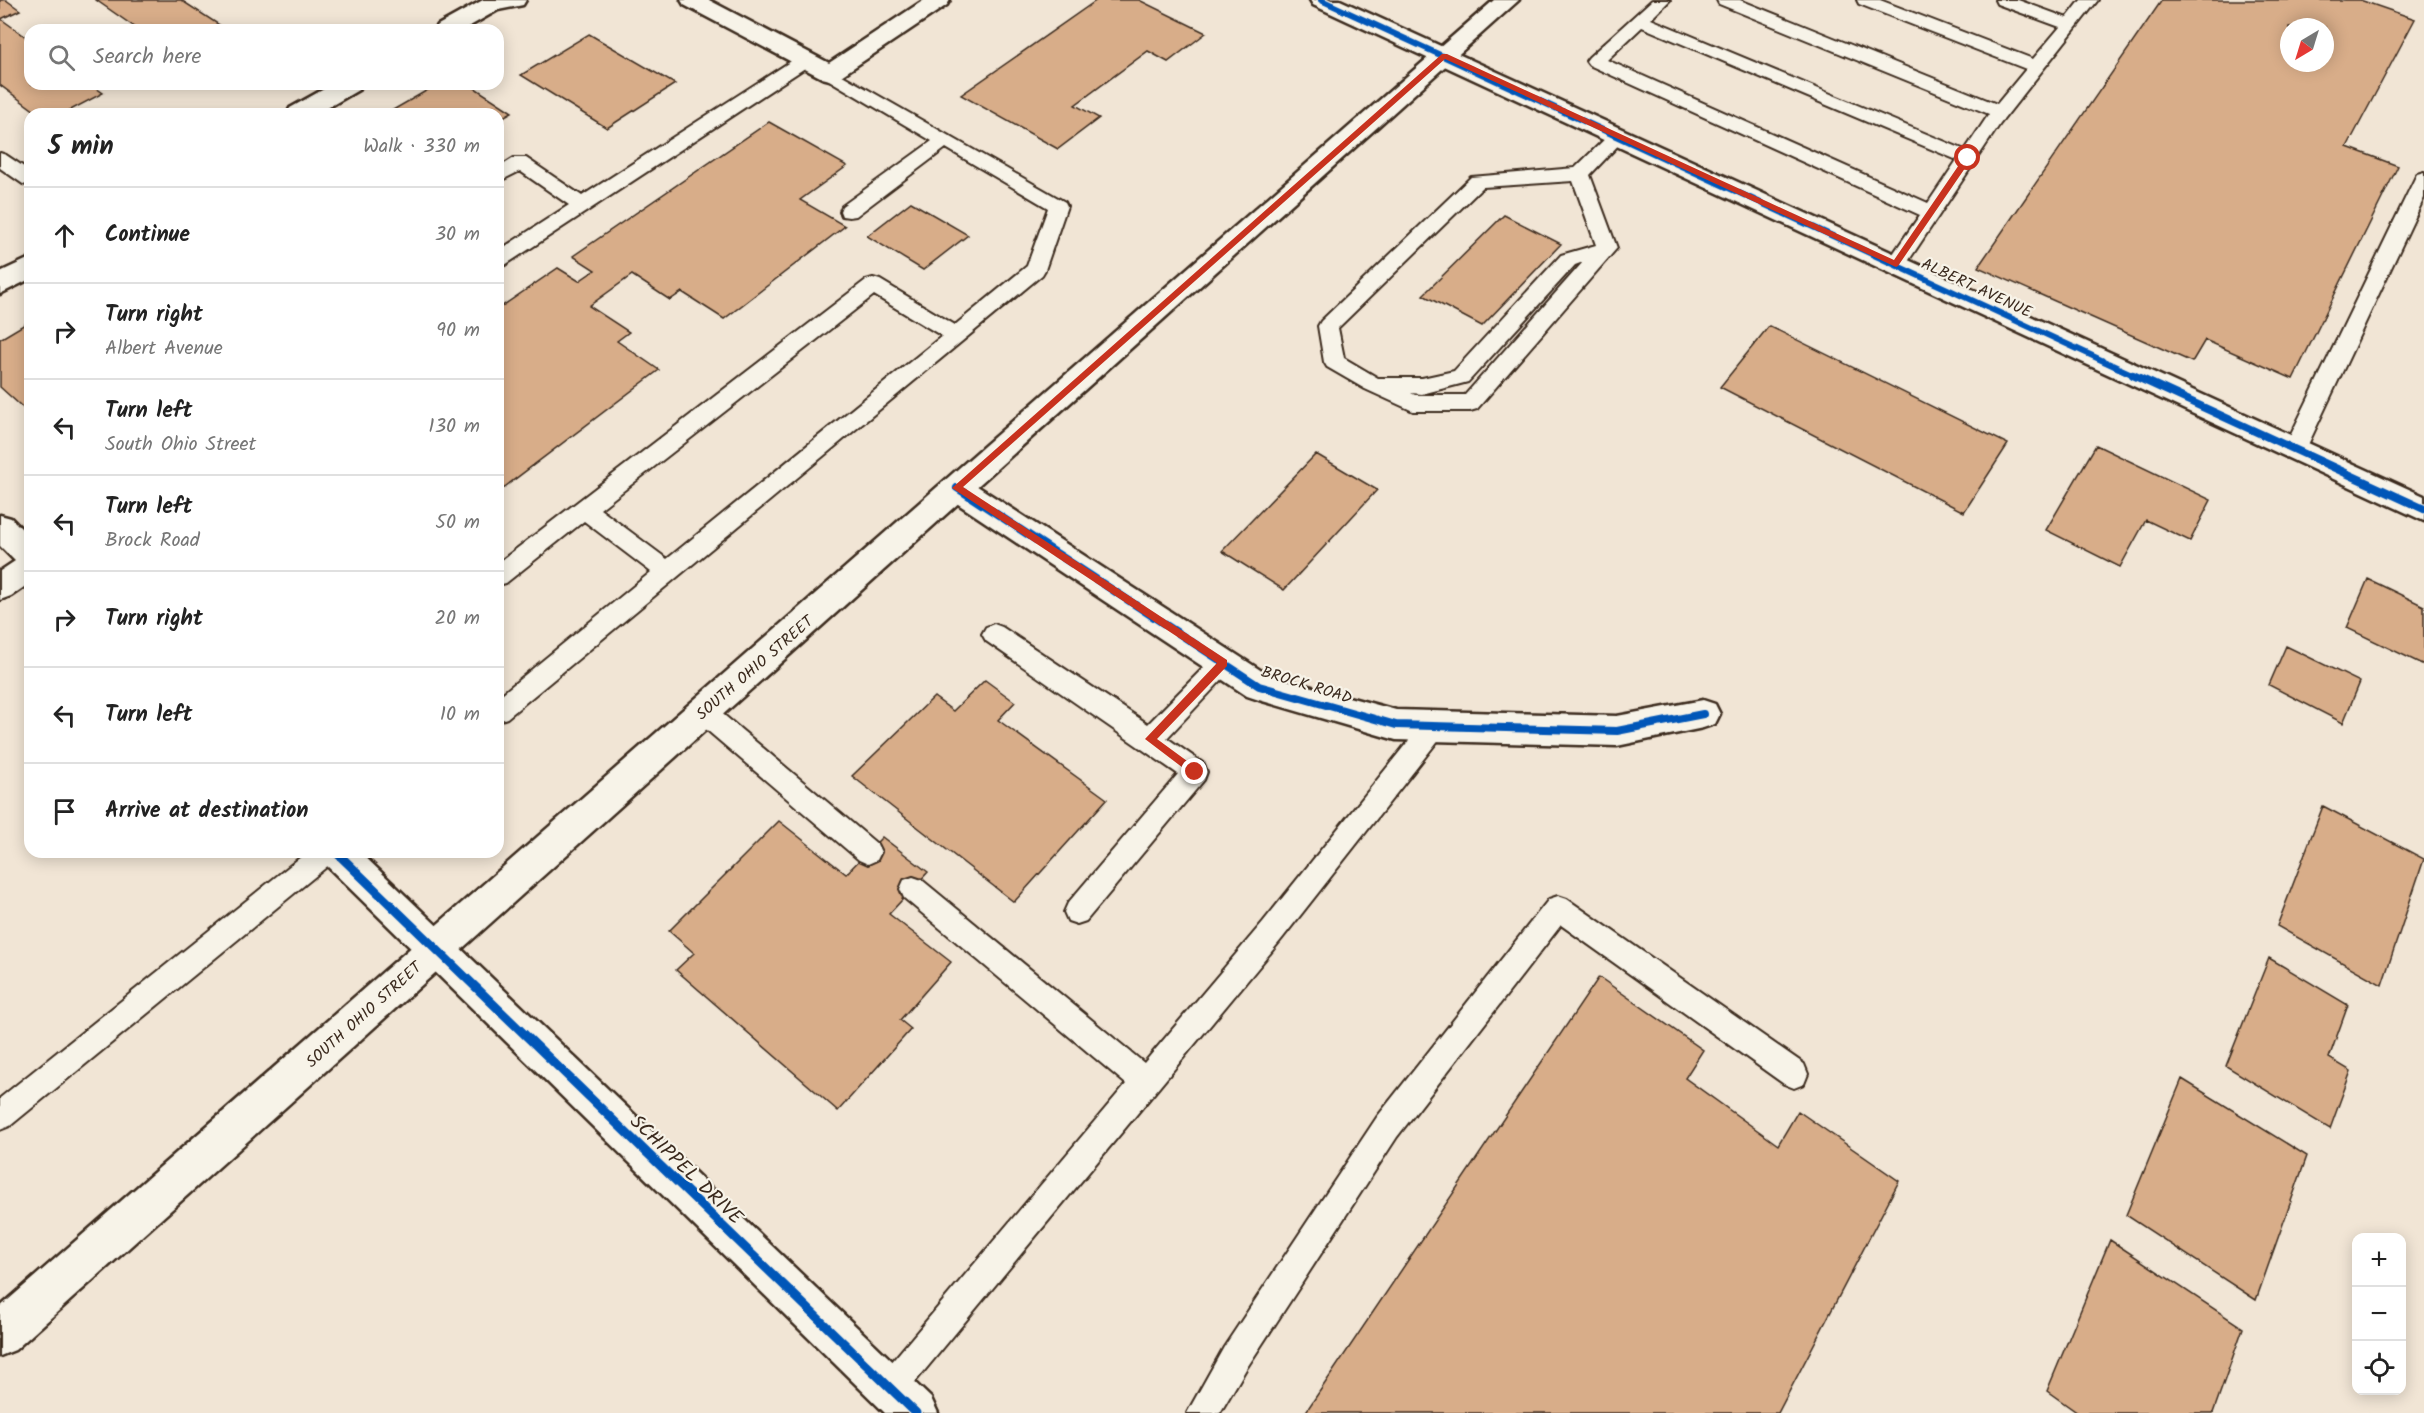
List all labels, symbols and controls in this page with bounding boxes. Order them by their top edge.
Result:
north arrow [2280,18,2334,72]
search box [24,24,504,90]
text: Search here [93,40,201,75]
icon: search [45,41,78,74]
text: 5 min [48,126,114,168]
text: Walk · 330 m [363,131,480,163]
route start [1954,144,1980,170]
text: Continue [105,218,190,253]
icon: ahead [48,219,81,252]
text: 30 m [435,219,480,251]
street label: ALBERT AVENUE [1917,252,2036,325]
text: Turn right [105,298,203,333]
icon: right [48,315,81,348]
text: 90 m [436,315,480,347]
text: Albert Avenue [105,333,223,365]
text: Turn left [105,394,192,429]
icon: left [48,411,81,444]
text: 130 m [428,411,480,443]
text: South Ohio Street [105,429,256,461]
text: Turn left [105,490,192,525]
icon: left [48,507,81,540]
text: 50 m [435,507,480,539]
text: Brock Road [105,525,200,557]
text: Turn right [105,602,203,637]
icon: right [48,603,81,636]
text: 20 m [434,603,480,635]
street label: SOUTH OHIO STREET [691,609,820,726]
street label: BROCK ROAD [1258,660,1355,711]
text: Turn left [105,698,192,733]
icon: left [48,699,81,732]
text: 10 m [440,699,480,731]
route end [1181,758,1207,784]
text: Arrive at destination [105,794,308,829]
icon: arrive [48,795,81,828]
street label: SOUTH OHIO STREET [300,955,429,1074]
street label: SCHIPPEL DRIVE [621,1108,751,1234]
map controls [2352,1233,2406,1395]
button: + [2352,1233,2406,1287]
button: − [2352,1287,2406,1341]
button: locate [2352,1341,2406,1395]

